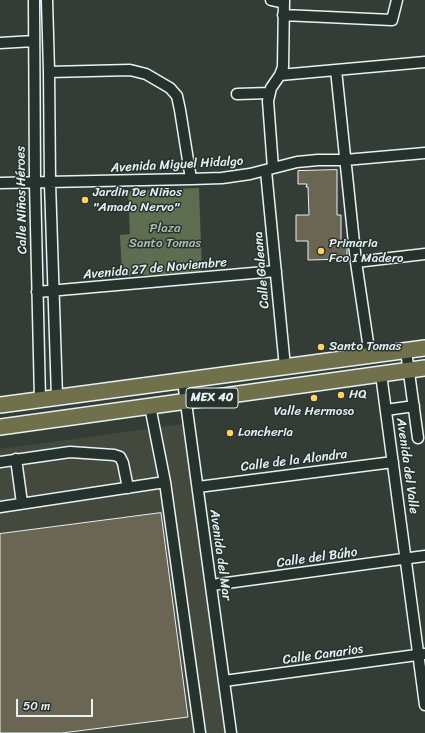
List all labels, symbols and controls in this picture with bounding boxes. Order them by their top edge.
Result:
street label: Calle Niños Héroes [13,146,31,254]
street label: Avenida Miguel Hidalgo [110,154,244,176]
place label: Jardin De Niños "Amado Nervo" [93,185,182,216]
marker: Jardin De Niños "Amado Nervo" [80,195,90,205]
park label: Plaza Santo Tomas [129,221,201,252]
street label: Calle Galeana [251,231,273,309]
place label: Primaria Fco I Madero [329,236,404,267]
marker: Primaria Fco I Madero [316,246,326,256]
street label: Avenida 27 de Noviembre [82,255,228,283]
place label: Santo Tomas [329,339,402,355]
marker: Santo Tomas [316,342,326,352]
place label: HQ [349,387,367,403]
road number: MEX 40 [186,388,238,408]
marker: HQ [336,390,346,400]
marker: Valle Hermoso [309,393,319,403]
place label: Valle Hermoso [274,404,354,420]
street label: Avenida del Valle [393,417,421,515]
place label: Loncheria [238,425,293,441]
marker: Loncheria [225,428,235,438]
street label: Calle de la Alondra [240,447,348,475]
street label: Avenida del Mar [206,509,234,601]
street label: Calle del Búho [276,545,358,571]
street label: Calle Canarios [282,642,364,668]
scale bar [18,691,95,717]
text: 50 m [23,695,50,717]

